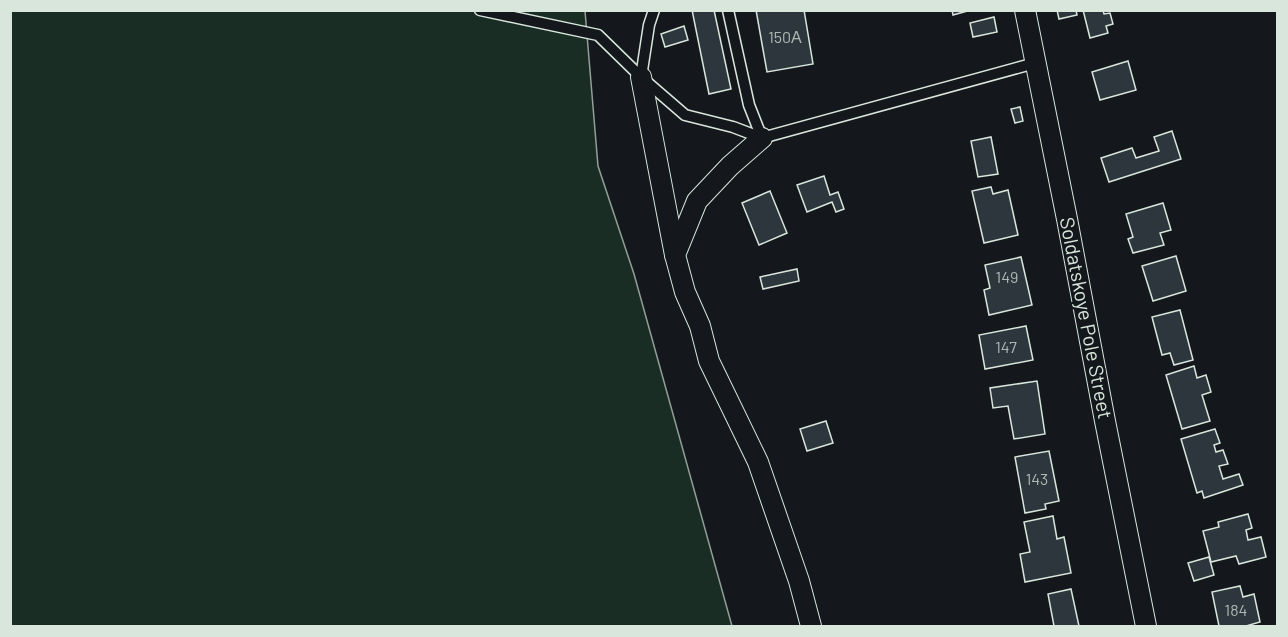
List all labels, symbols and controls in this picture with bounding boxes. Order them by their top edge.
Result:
house number: 150А [768,27,802,46]
street label: Soldatskoye Pole Street [1056,215,1118,421]
house number: 149 [996,267,1018,286]
house number: 147 [995,337,1017,356]
house number: 143 [1026,469,1048,488]
house number: 184 [1225,600,1247,619]

